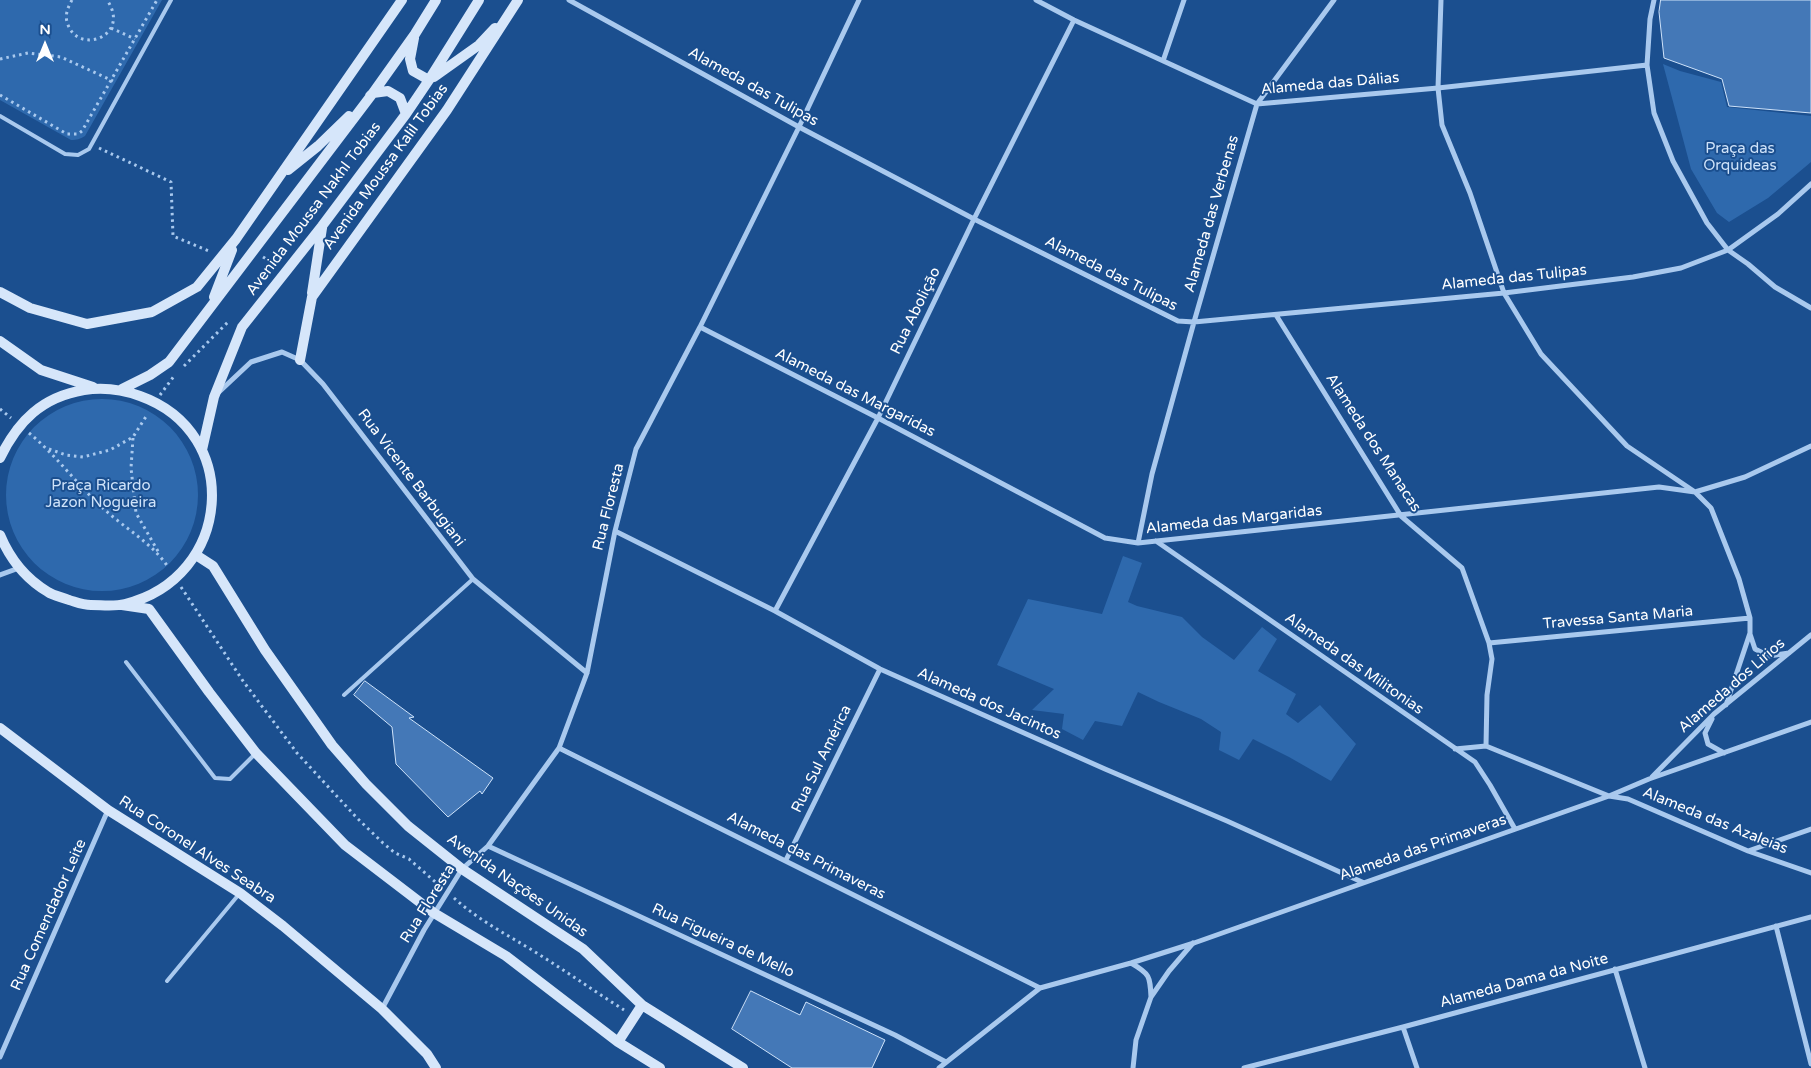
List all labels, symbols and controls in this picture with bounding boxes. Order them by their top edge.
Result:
north arrow [20,20,70,70]
text: N [39,21,51,38]
street label: Alameda das Tulipas [685,44,821,130]
street label: Alameda das Dálias [1260,69,1400,99]
street label: Avenida Moussa Kalil Tobias [320,81,452,253]
street label: Avenida Moussa Nakhl Tobias [243,119,385,299]
street label: Alameda das Verbenas [1181,133,1243,295]
park label: Praça das Orquideas [1703,140,1777,175]
street label: Alameda das Tulipas [1042,233,1180,315]
street label: Alameda das Tulipas [1440,261,1588,295]
street label: Rua Abolição [887,264,945,358]
street label: Alameda das Margaridas [772,345,938,441]
street label: Alameda dos Manacas [1322,371,1424,515]
street label: Rua Vicente Barbugiani [353,406,469,550]
street label: Rua Floresta [589,461,629,553]
park label: Praça Ricardo Jazon Nogueira [46,477,156,512]
street label: Alameda das Margaridas [1145,502,1323,538]
street label: Travessa Santa Maria [1542,602,1694,634]
street label: Alameda das Militonias [1281,609,1427,719]
street label: Alameda dos Lirios [1675,635,1789,737]
street label: Alameda dos Jacintos [915,664,1063,744]
street label: Rua Sul América [788,702,856,816]
street label: Alameda das Azaleias [1640,784,1790,858]
street label: Rua Coronel Alves Seabra [115,793,279,907]
street label: Alameda das Primaveras [724,808,888,904]
street label: Alameda das Primaveras [1337,811,1509,885]
street label: Avenida Nações Unidas [443,830,591,942]
street label: Rua Comendador Leite [7,836,91,994]
street label: Rua Floresta [397,861,459,947]
street label: Rua Figueira de Mello [649,900,797,982]
street label: Alameda Dama da Noite [1438,950,1610,1012]

